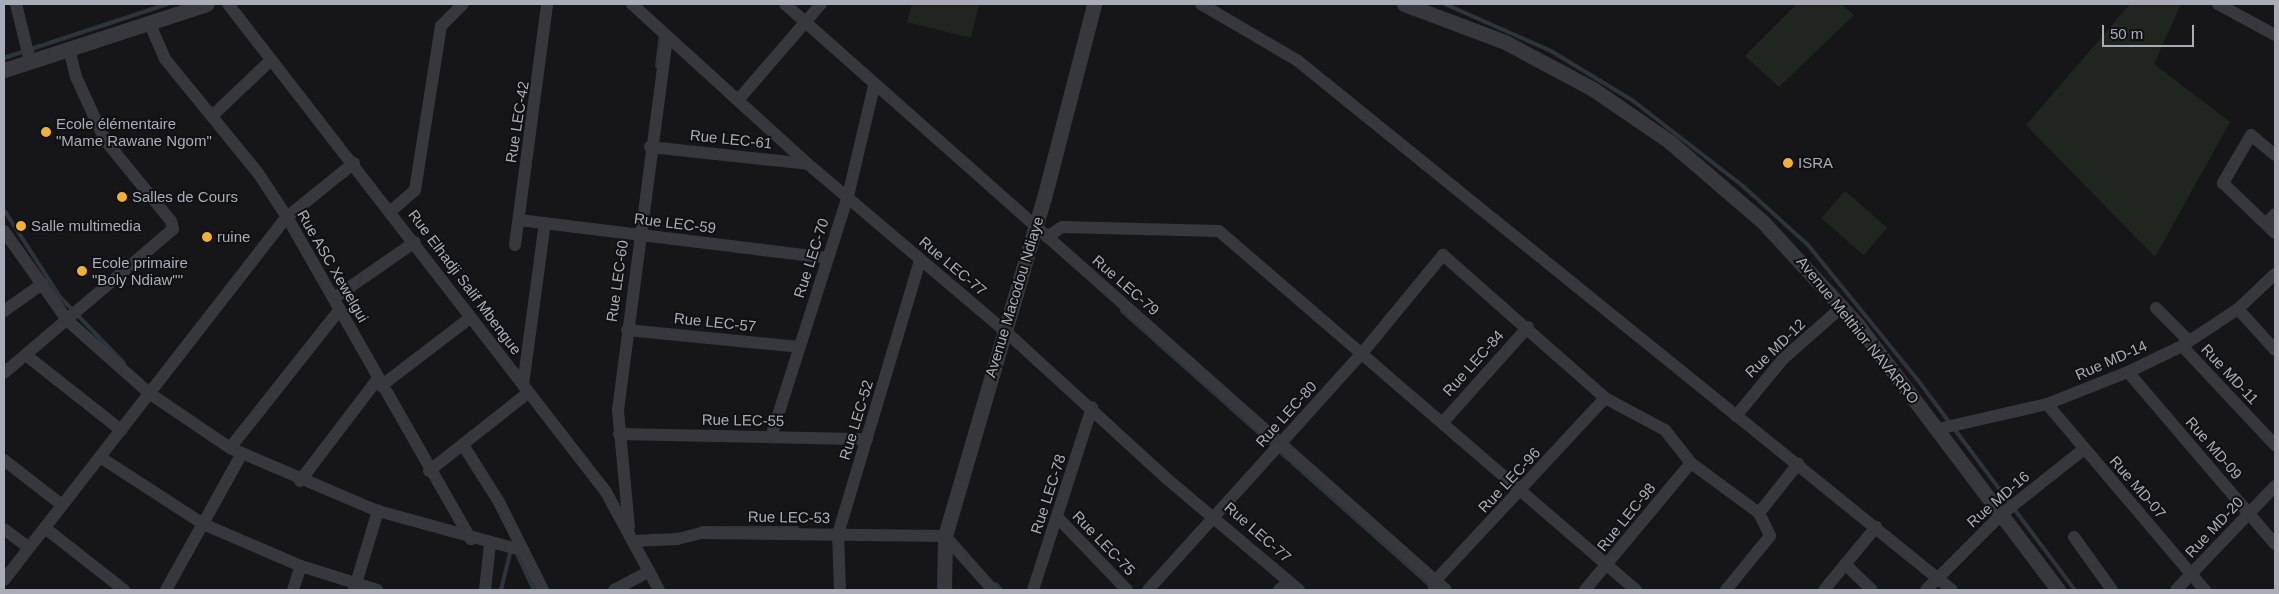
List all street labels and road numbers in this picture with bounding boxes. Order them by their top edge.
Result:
street label: Rue LEC-42 [502,80,532,164]
street label: Rue LEC-61 [689,126,773,152]
street label: Rue ASC Xewelgui [293,206,373,326]
street label: Rue Elhadji Salif Mbengue [405,206,525,358]
street label: Rue LEC-59 [633,209,717,237]
street label: Avenue Macodou Ndiaye [981,214,1047,380]
street label: Rue LEC-70 [790,216,832,300]
street label: Rue LEC-77 [916,233,990,299]
street label: Rue LEC-60 [602,239,632,323]
street label: Rue LEC-79 [1089,251,1163,319]
street label: Avenue Melthior NAVARRO [1793,253,1923,407]
street label: Rue LEC-57 [673,309,757,335]
street label: Rue MD-12 [1741,315,1809,381]
street label: Rue LEC-84 [1439,326,1507,400]
street label: Rue MD-14 [2072,336,2150,384]
street label: Rue MD-11 [2198,340,2262,408]
street label: Rue LEC-80 [1252,377,1320,451]
street label: Rue LEC-52 [835,378,877,462]
street label: Rue LEC-55 [702,410,784,430]
street label: Rue MD-09 [2182,413,2246,483]
street label: Rue LEC-96 [1474,444,1544,516]
street label: Rue LEC-78 [1027,452,1069,536]
street label: Rue MD-07 [2106,452,2170,522]
street label: Rue MD-16 [1963,467,2033,531]
street label: Rue LEC-98 [1593,479,1659,555]
street label: Rue MD-20 [2181,493,2247,561]
street label: Rue LEC-77 [1221,498,1295,566]
street label: Rue LEC-53 [748,507,830,527]
street label: Rue LEC-75 [1069,507,1139,579]

